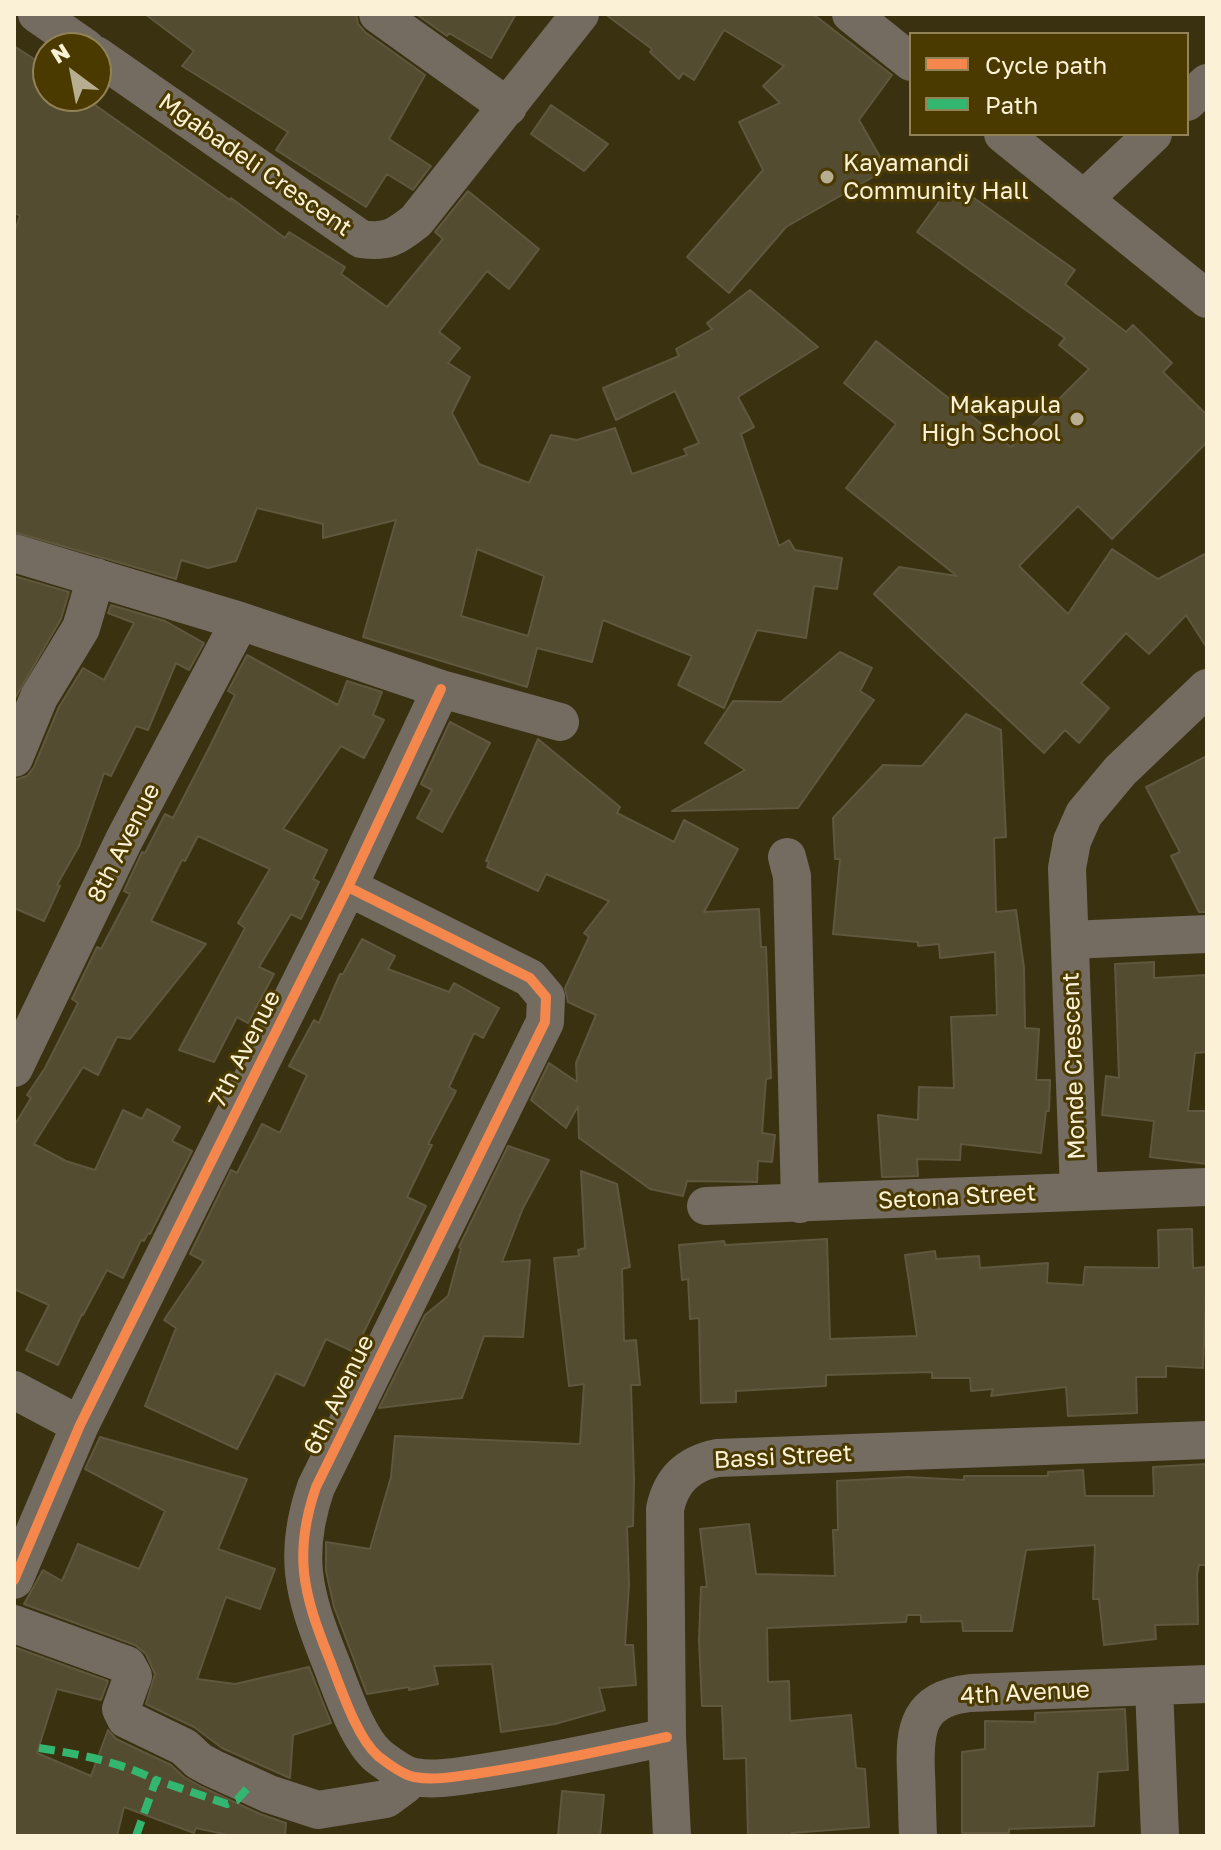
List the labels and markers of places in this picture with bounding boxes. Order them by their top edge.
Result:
place label: Kayamandi Community Hall [843,149,1029,205]
marker: Kayamandi Community Hall [818,168,836,186]
place label: Makapula High School [921,391,1061,447]
marker: Makapula High School [1068,410,1086,428]

